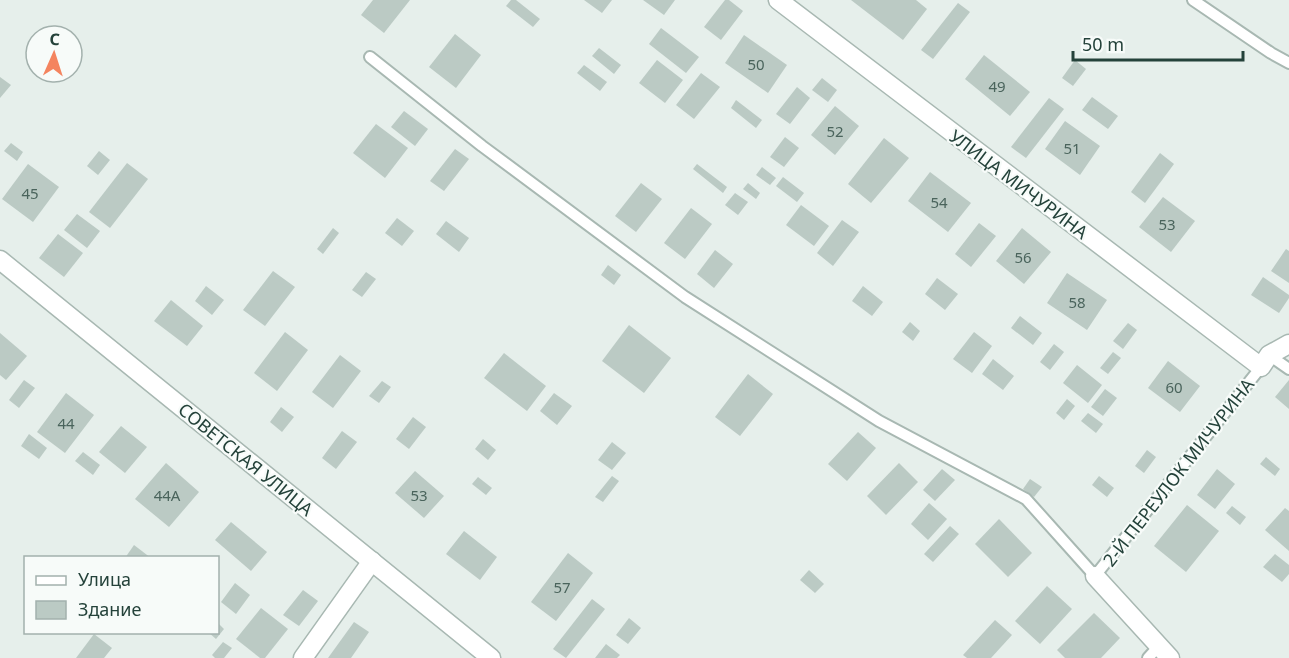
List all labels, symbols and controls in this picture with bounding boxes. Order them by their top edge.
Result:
north arrow [24,24,84,84]
scale bar [1073,24,1242,62]
text: С [49,28,61,50]
text: 50 m [1082,32,1124,56]
house number: 50 [747,54,765,74]
house number: 49 [988,76,1006,96]
house number: 52 [826,121,844,141]
street label: УЛИЦА МИЧУРИНА [945,124,1094,244]
house number: 51 [1063,138,1081,158]
house number: 45 [21,183,39,203]
house number: 54 [930,192,948,212]
house number: 53 [1158,214,1176,234]
house number: 56 [1014,247,1032,267]
house number: 58 [1068,292,1086,312]
street label: 2-Й ПЕРЕУЛОК МИЧУРИНА [1097,373,1259,571]
house number: 60 [1165,377,1183,397]
street label: СОВЕТСКАЯ УЛИЦА [174,397,319,521]
house number: 44 [57,413,75,433]
house number: 44А [154,485,181,505]
house number: 53 [410,485,428,505]
legend [24,556,219,634]
text: Улица [78,567,131,591]
house number: 57 [553,577,571,597]
text: Здание [78,597,142,621]

